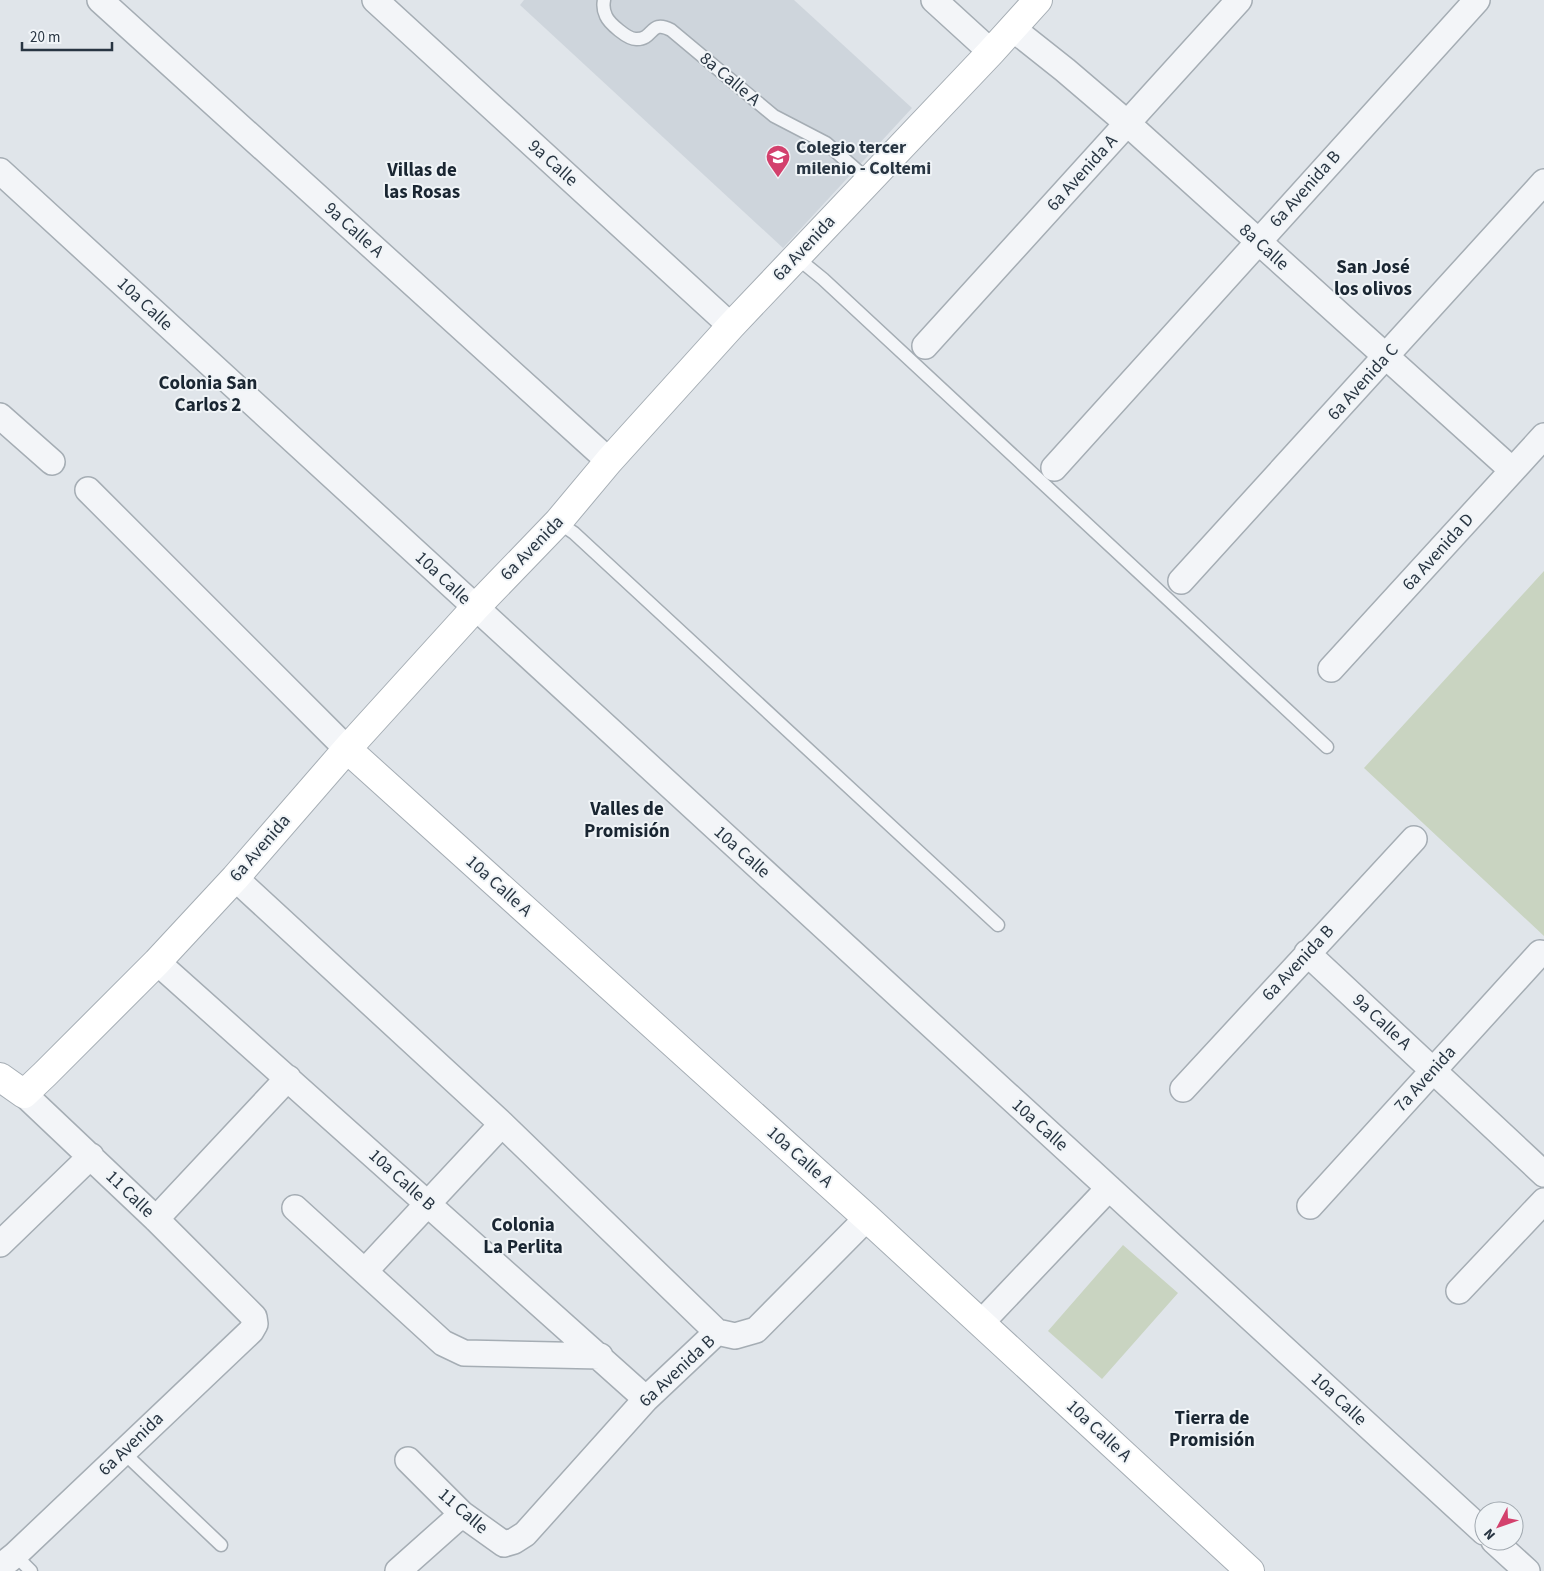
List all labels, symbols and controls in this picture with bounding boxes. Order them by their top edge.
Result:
scale bar [22,20,112,52]
text: 20 m [30,27,60,48]
street label: 8a Calle A [694,46,766,112]
street label: 6a Avenida A [1041,129,1123,217]
street label: 9a Calle [523,134,583,192]
place label: Colegio tercer milenio - Coltemi [796,135,931,181]
school or university icon: Colegio tercer milenio - Coltemi [765,144,791,178]
street label: 6a Avenida B [1264,145,1346,233]
district label: Villas de las Rosas [384,157,460,206]
street label: 9a Calle A [319,196,389,264]
street label: 6a Avenida [767,210,841,286]
street label: 8a Calle [1234,218,1294,276]
district label: San José los olivos [1334,254,1412,303]
street label: 10a Calle [112,272,178,336]
street label: 6a Avenida C [1322,338,1404,426]
district label: Colonia San Carlos 2 [159,370,257,419]
street label: 6a Avenida D [1396,508,1480,596]
street label: 6a Avenida [495,510,569,586]
street label: 10a Calle [410,546,476,610]
district label: Valles de Promisión [584,796,670,845]
street label: 6a Avenida [224,809,296,887]
street label: 10a Calle [708,820,776,884]
street label: 10a Calle A [460,849,538,923]
street label: 6a Avenida B [1256,919,1340,1007]
street label: 9a Calle A [1347,988,1417,1056]
street label: 7a Avenida [1388,1040,1462,1118]
street label: 10a Calle [1006,1093,1074,1157]
street label: 10a Calle A [761,1120,839,1194]
street label: 10a Calle B [363,1143,441,1217]
street label: 11 Calle [100,1165,160,1224]
district label: Colonia La Perlita [483,1212,563,1261]
street label: 6a Avenida B [633,1329,721,1413]
street label: 10a Calle [1306,1367,1372,1431]
street label: 10a Calle A [1061,1394,1137,1468]
district label: Tierra de Promisión [1169,1405,1255,1454]
street label: 6a Avenida [93,1407,169,1481]
street label: 11 Calle [433,1482,493,1540]
north arrow [1474,1501,1524,1551]
text: N [1479,1524,1501,1544]

